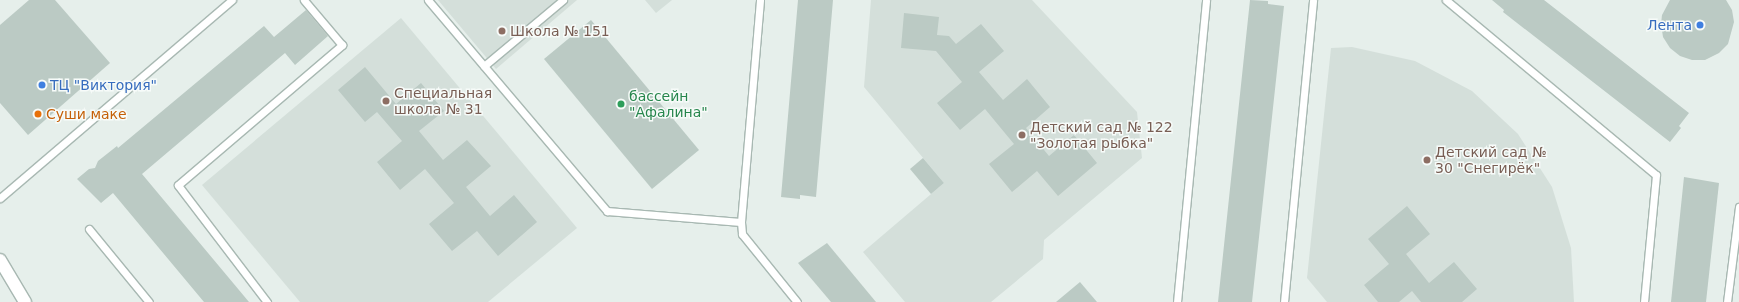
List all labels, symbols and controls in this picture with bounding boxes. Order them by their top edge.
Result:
place label: Лента [1647,17,1692,33]
marker: Лента [1695,20,1705,30]
place label: Школа № 151 [510,23,610,39]
marker: Школа № 151 [497,26,507,36]
place label: ТЦ "Виктория" [50,77,157,93]
marker: ТЦ "Виктория" [37,80,47,90]
place label: Специальная школа № 31 [394,85,492,118]
place label: бассейн "Афалина" [629,88,708,120]
marker: Специальная школа № 31 [381,96,391,106]
marker: бассейн "Афалина" [616,99,626,109]
place label: Суши маке [46,106,127,122]
marker: Суши маке [33,109,43,119]
place label: Детский сад № 122 "Золотая рыбка" [1030,119,1173,152]
marker: Детский сад № 122 "Золотая рыбка" [1017,130,1027,140]
place label: Детский сад № 30 "Снегирёк" [1435,144,1546,176]
marker: Детский сад № 30 "Снегирёк" [1422,155,1432,165]

